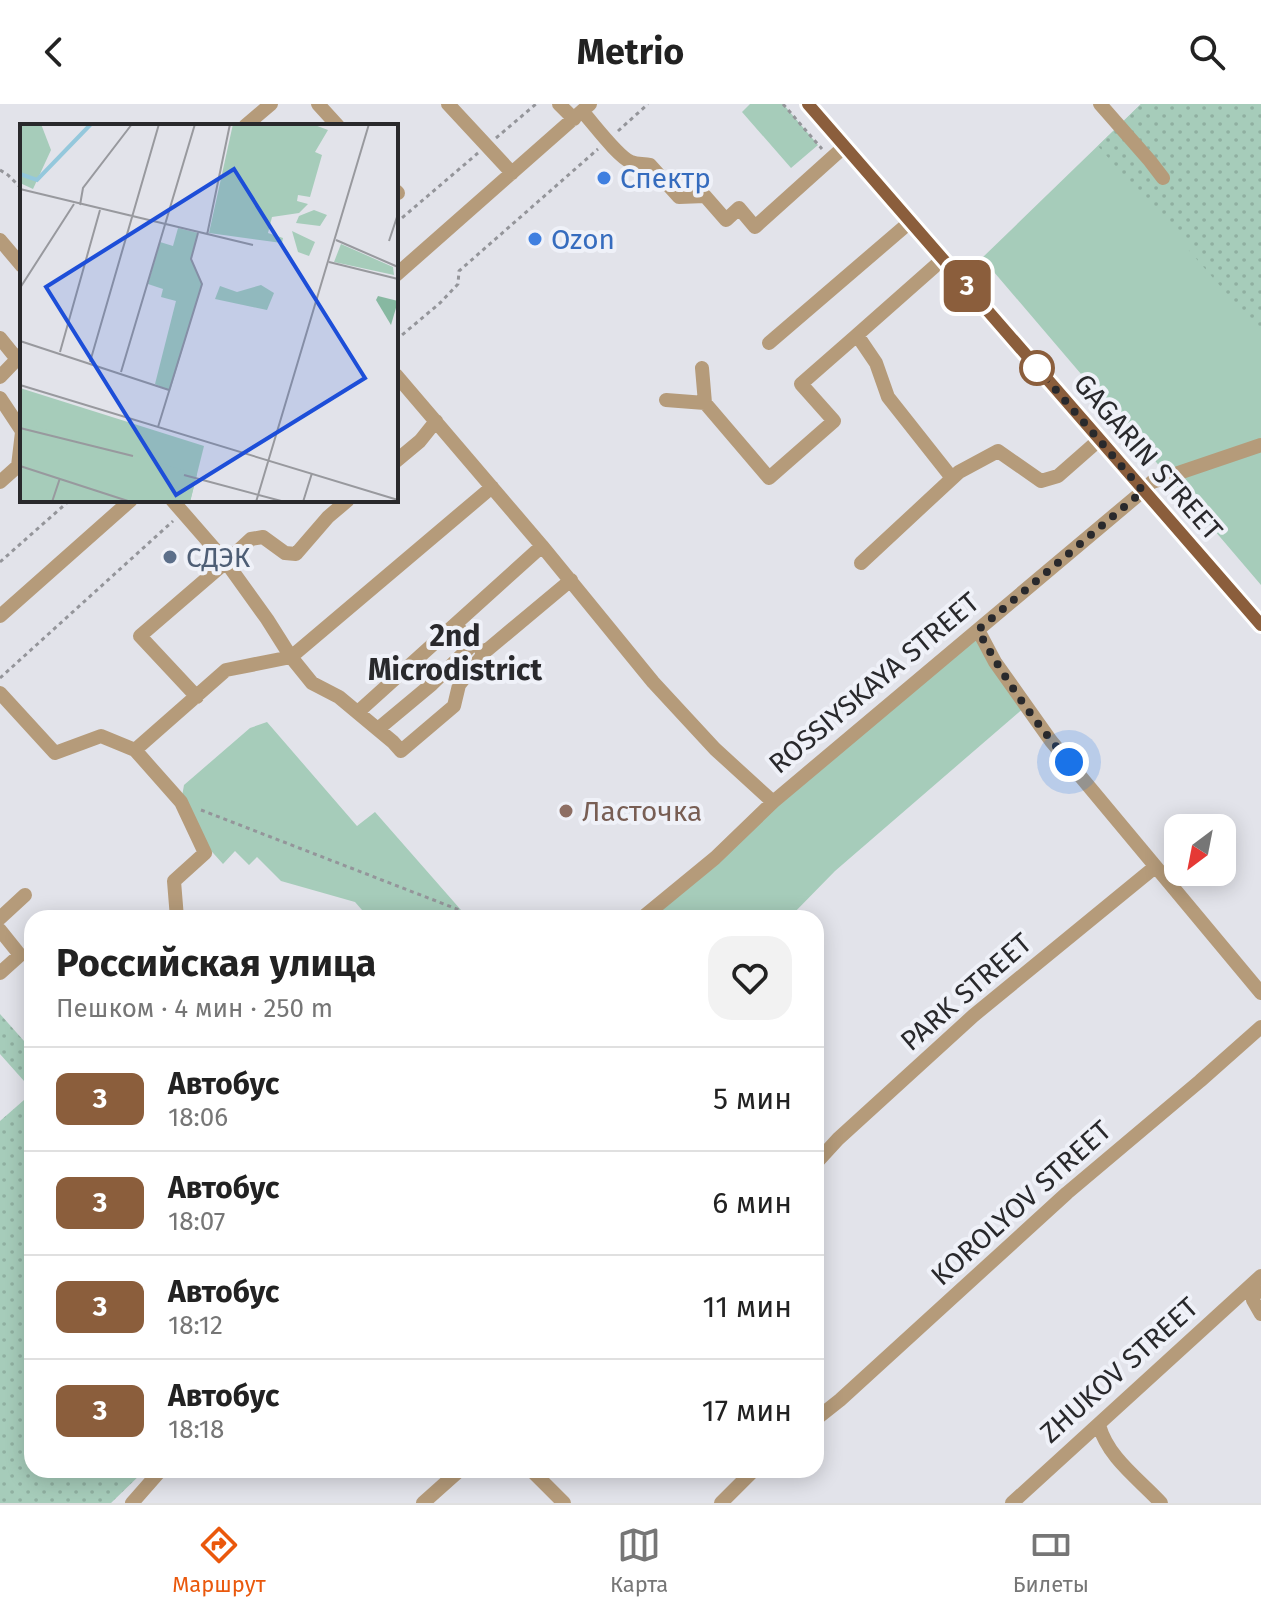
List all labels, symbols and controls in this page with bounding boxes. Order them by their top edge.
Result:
icon: back [32,30,76,74]
text: Metrio [577,30,684,74]
icon: search [1185,30,1229,74]
inset map [20,124,398,502]
place label: Спектр [620,162,711,195]
marker: Спектр [595,169,613,187]
place label: Ozon [551,223,615,256]
marker: Ozon [526,230,544,248]
line badge: 3 [941,260,993,312]
text: 3 [960,269,974,302]
unlabelled marker [1020,351,1054,385]
street label: GAGARIN STREET [1067,367,1229,547]
place label: СДЭК [186,541,251,574]
marker: СДЭК [161,548,179,566]
street label: ROSSIYSKAYA STREET [762,585,986,780]
district label: 2nd Microdistrict [368,618,542,688]
your location [1049,742,1089,782]
place label: Ласточка [582,795,702,828]
marker: Ласточка [557,802,575,820]
north arrow [1164,814,1236,886]
map controls [1164,814,1236,886]
street label: PARK STREET [894,926,1038,1058]
button: heart [708,936,792,1020]
text: Российская улица [56,940,376,986]
text: Пешком · 4 мин · 250 m [56,993,333,1024]
text: Автобус [168,1066,279,1102]
text: 5 мин [713,1081,792,1117]
text: 3 [93,1082,107,1115]
text: 18:06 [168,1102,228,1133]
street label: KOROLYOV STREET [924,1113,1118,1292]
text: Автобус [168,1170,279,1206]
text: 6 мин [712,1185,792,1221]
text: 3 [93,1186,107,1219]
text: 18:07 [168,1206,225,1237]
text: Автобус [168,1274,279,1310]
text: 11 мин [703,1289,792,1325]
text: 3 [93,1290,107,1323]
street label: ZHUKOV STREET [1033,1290,1205,1450]
text: 18:12 [168,1310,223,1341]
text: Автобус [168,1378,279,1414]
text: 17 мин [702,1393,792,1429]
text: 3 [93,1394,107,1427]
text: 18:18 [168,1414,224,1445]
tab: Маршрут [172,1523,266,1598]
tab: Карта [610,1523,668,1598]
tab: Билеты [1013,1523,1089,1598]

